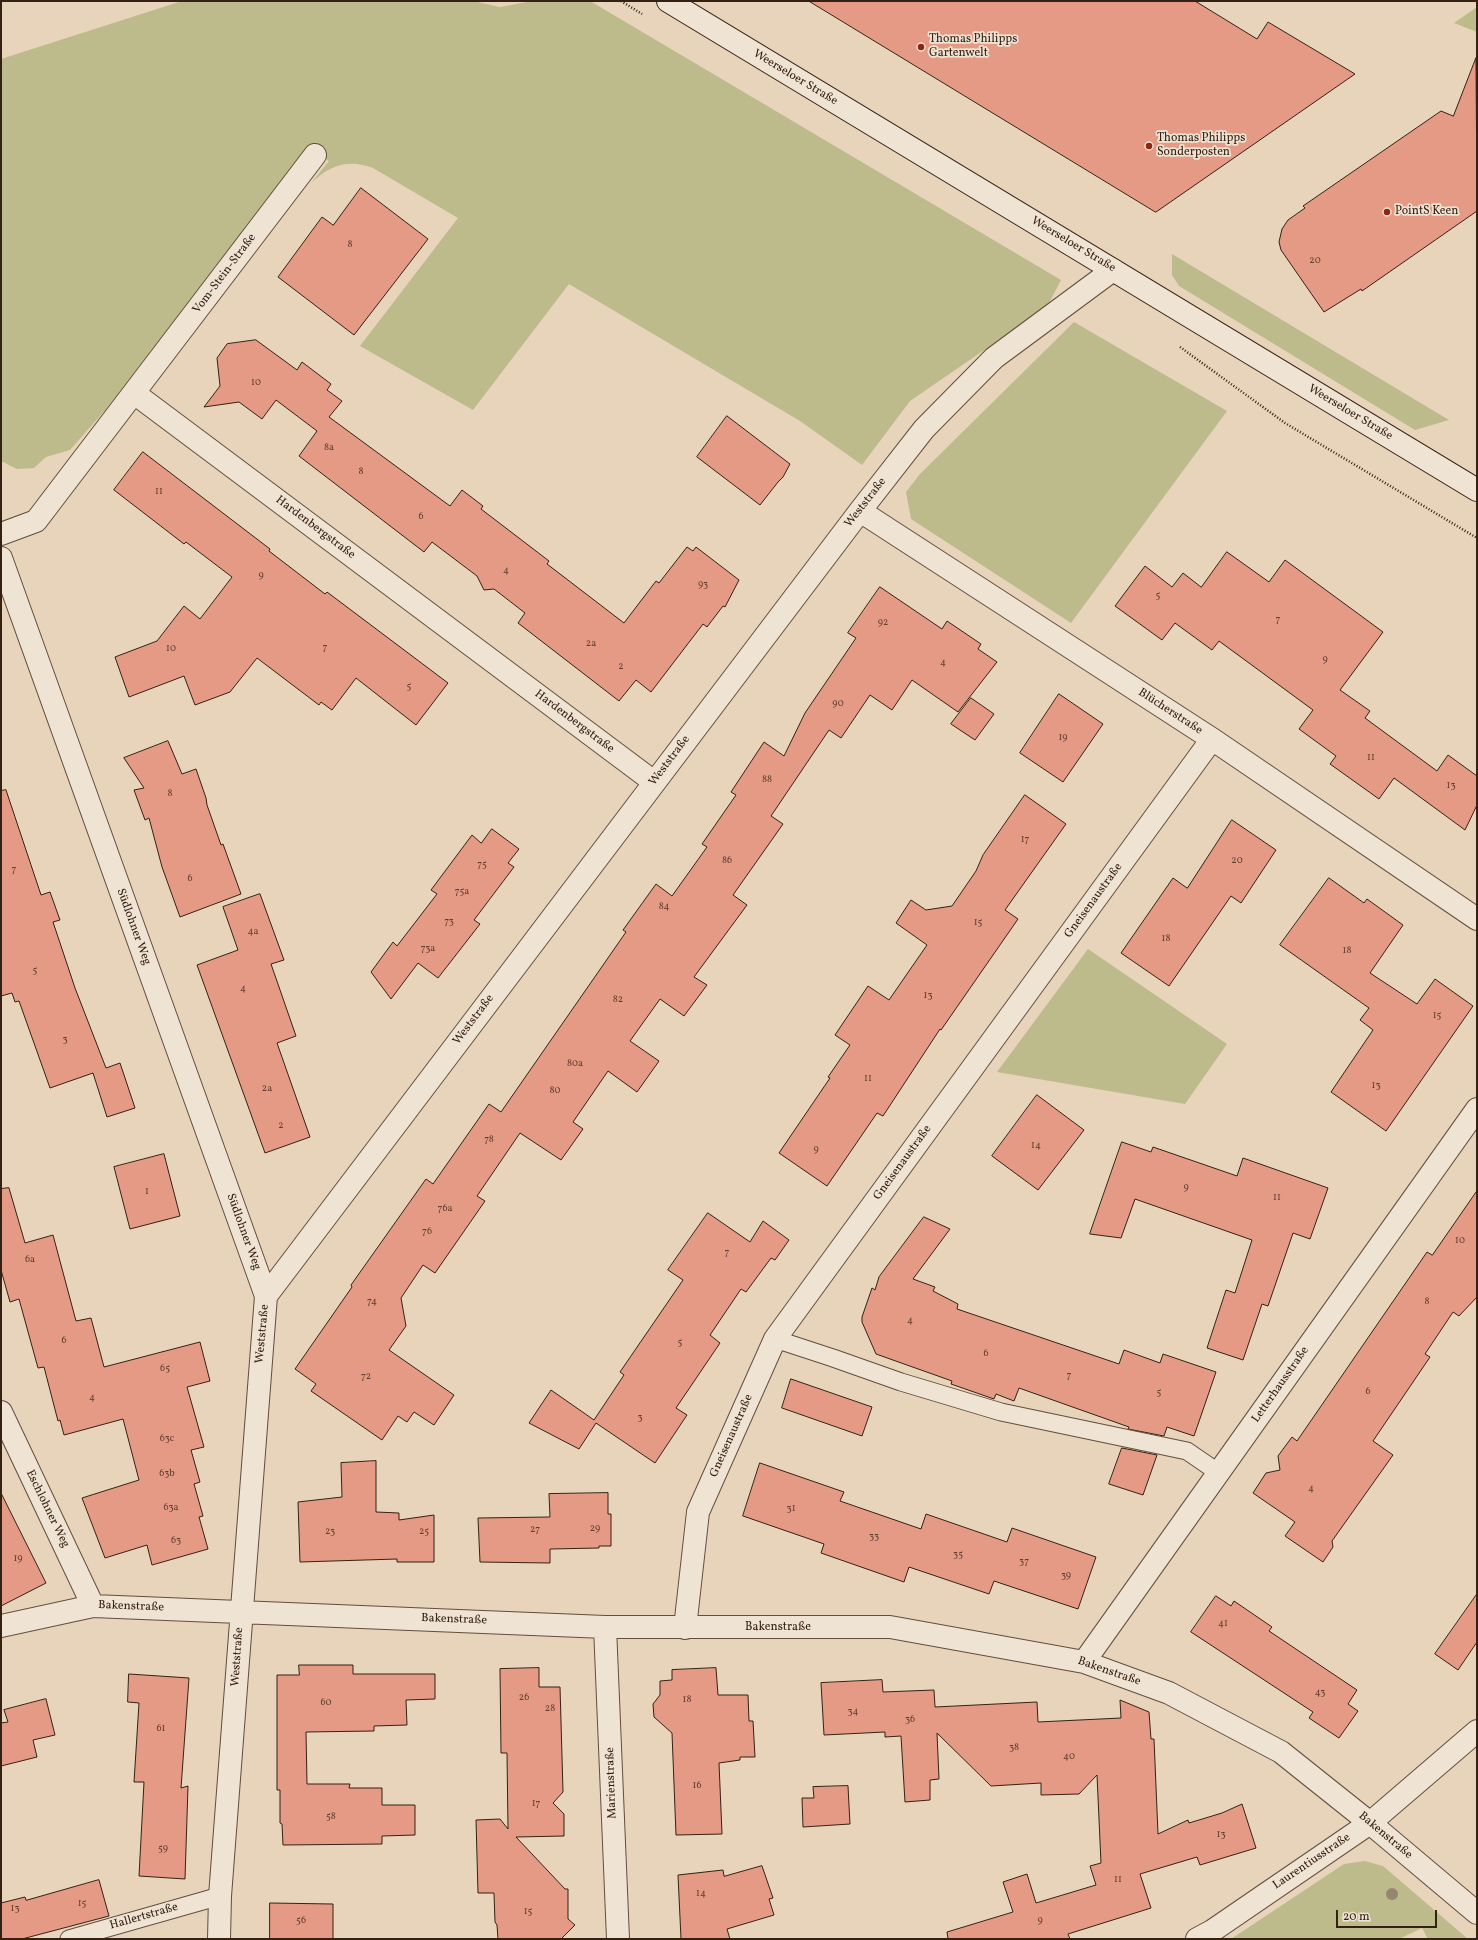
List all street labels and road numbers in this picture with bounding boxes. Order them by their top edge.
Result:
street label: Weerseloer Straße [750,47,840,109]
street label: Weerseloer Straße [1028,214,1118,276]
street label: Vom-Stein-Straße [190,231,260,317]
street label: Weerseloer Straße [1305,382,1395,444]
street label: Weststraße [842,475,890,531]
street label: Hardenbergstraße [272,493,358,563]
street label: Blücherstraße [1135,686,1205,738]
street label: Hardenbergstraße [531,687,617,757]
street label: Weststraße [646,733,694,789]
street label: Gneisenaustraße [1062,861,1126,941]
street label: Südlohner Weg [112,887,154,967]
street label: Weststraße [450,992,498,1048]
street label: Gneisenaustraße [871,1123,935,1203]
street label: Südlohner Weg [222,1192,264,1272]
street label: Weststraße [253,1304,273,1364]
street label: Letterhausstraße [1249,1344,1313,1426]
street label: Gneisenaustraße [707,1392,757,1480]
street label: Eschlohner Weg [22,1468,72,1550]
street label: Bakenstraße [98,1599,164,1615]
street label: Bakenstraße [421,1612,487,1628]
street label: Bakenstraße [745,1621,811,1635]
street label: Weststraße [229,1627,247,1687]
street label: Bakenstraße [1076,1654,1142,1690]
street label: Marienstraße [604,1747,620,1819]
street label: Bakenstraße [1355,1809,1415,1863]
street label: Laurentiusstraße [1271,1831,1353,1893]
street label: Hallertstraße [108,1900,180,1934]

